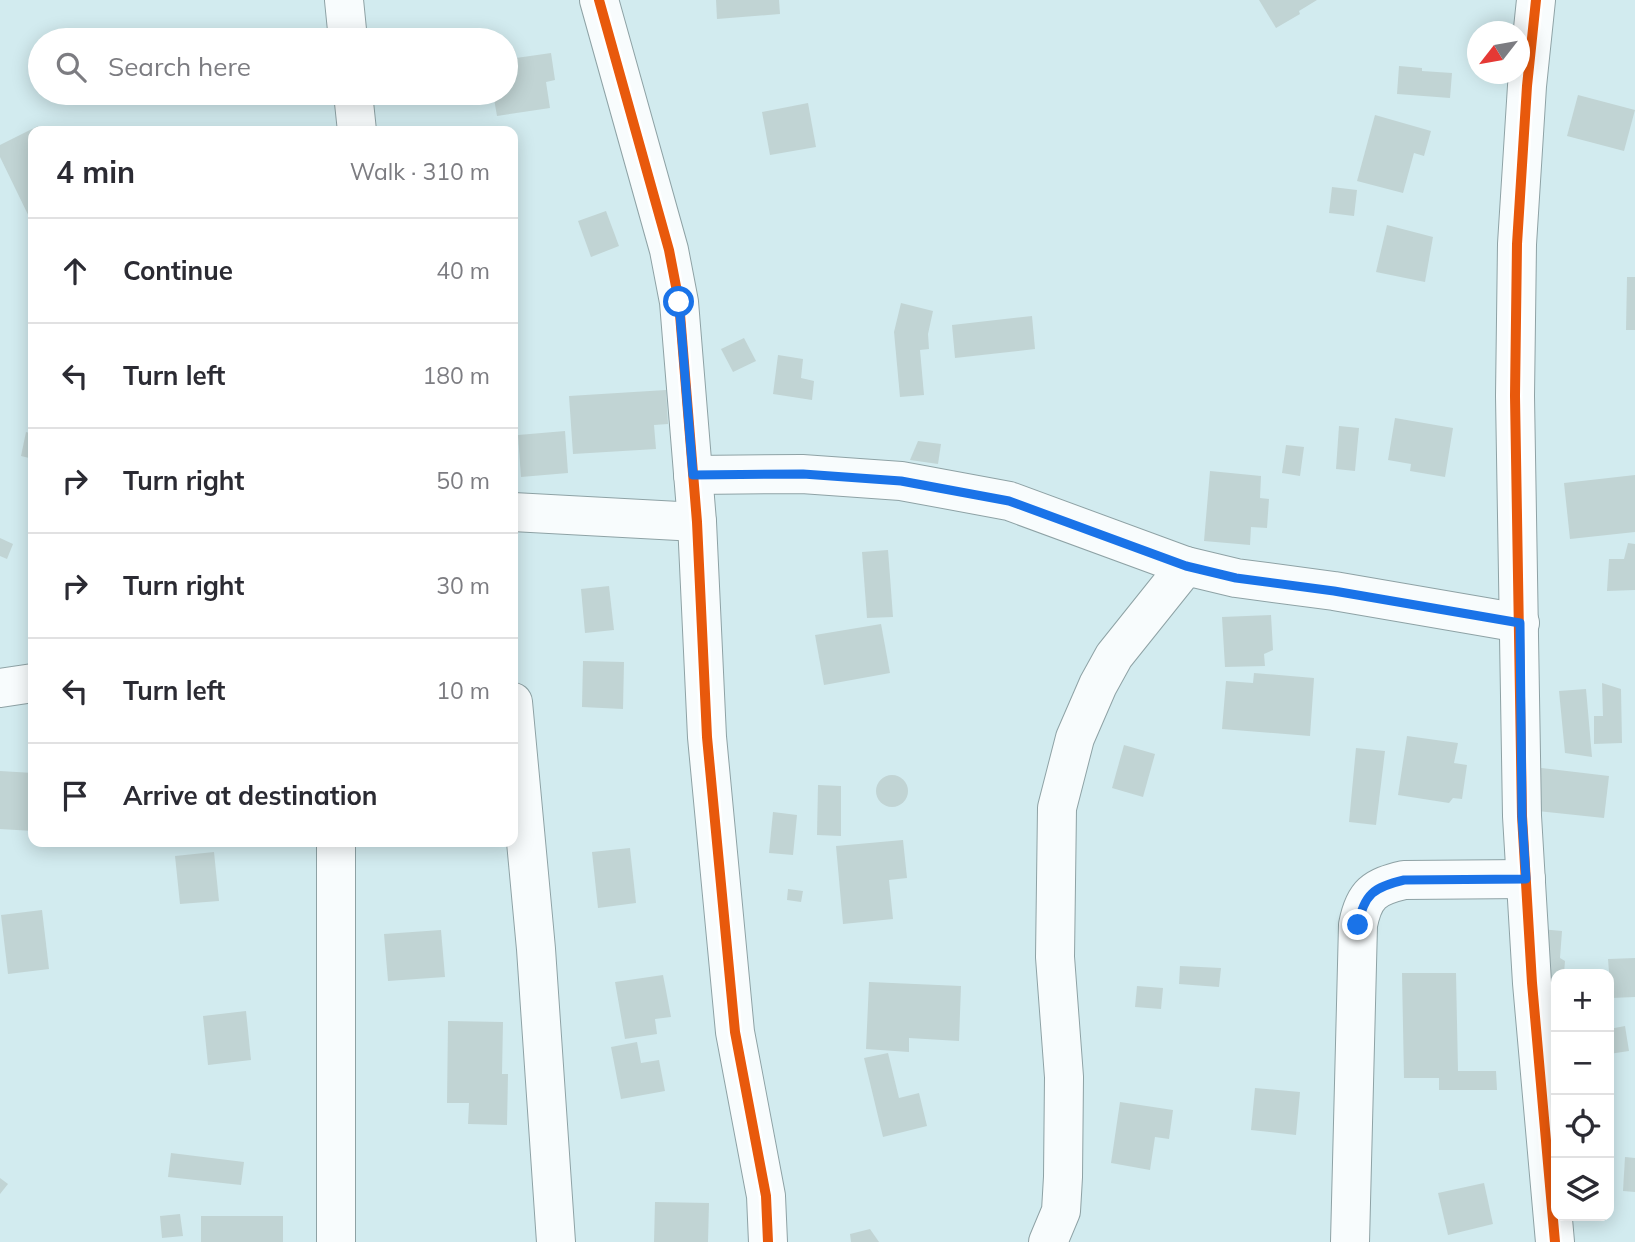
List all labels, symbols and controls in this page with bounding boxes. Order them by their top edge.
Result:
north arrow [1467,21,1530,84]
search box [28,28,518,105]
icon: search [52,48,90,86]
text: Search here [108,50,251,83]
text: 4 min [56,153,135,191]
text: Walk · 310 m [350,157,490,186]
icon: ahead [56,252,94,290]
text: Continue [123,254,233,287]
text: 40 m [436,256,490,285]
route start [663,286,694,317]
icon: left [56,357,94,395]
text: Turn left [123,359,225,392]
text: 180 m [422,361,490,390]
icon: right [56,462,94,500]
text: Turn right [123,464,244,497]
text: 50 m [436,466,490,495]
icon: right [56,567,94,605]
text: Turn right [123,569,244,602]
text: 30 m [436,571,490,600]
icon: left [56,672,94,710]
text: Turn left [123,674,225,707]
text: 10 m [436,676,490,705]
icon: arrive [56,777,94,815]
text: Arrive at destination [123,779,378,812]
route end [1342,909,1373,940]
map controls [1551,969,1614,1221]
button: + [1551,969,1614,1032]
button: − [1551,1032,1614,1095]
button: locate [1551,1095,1614,1158]
button: layers [1551,1158,1614,1221]

